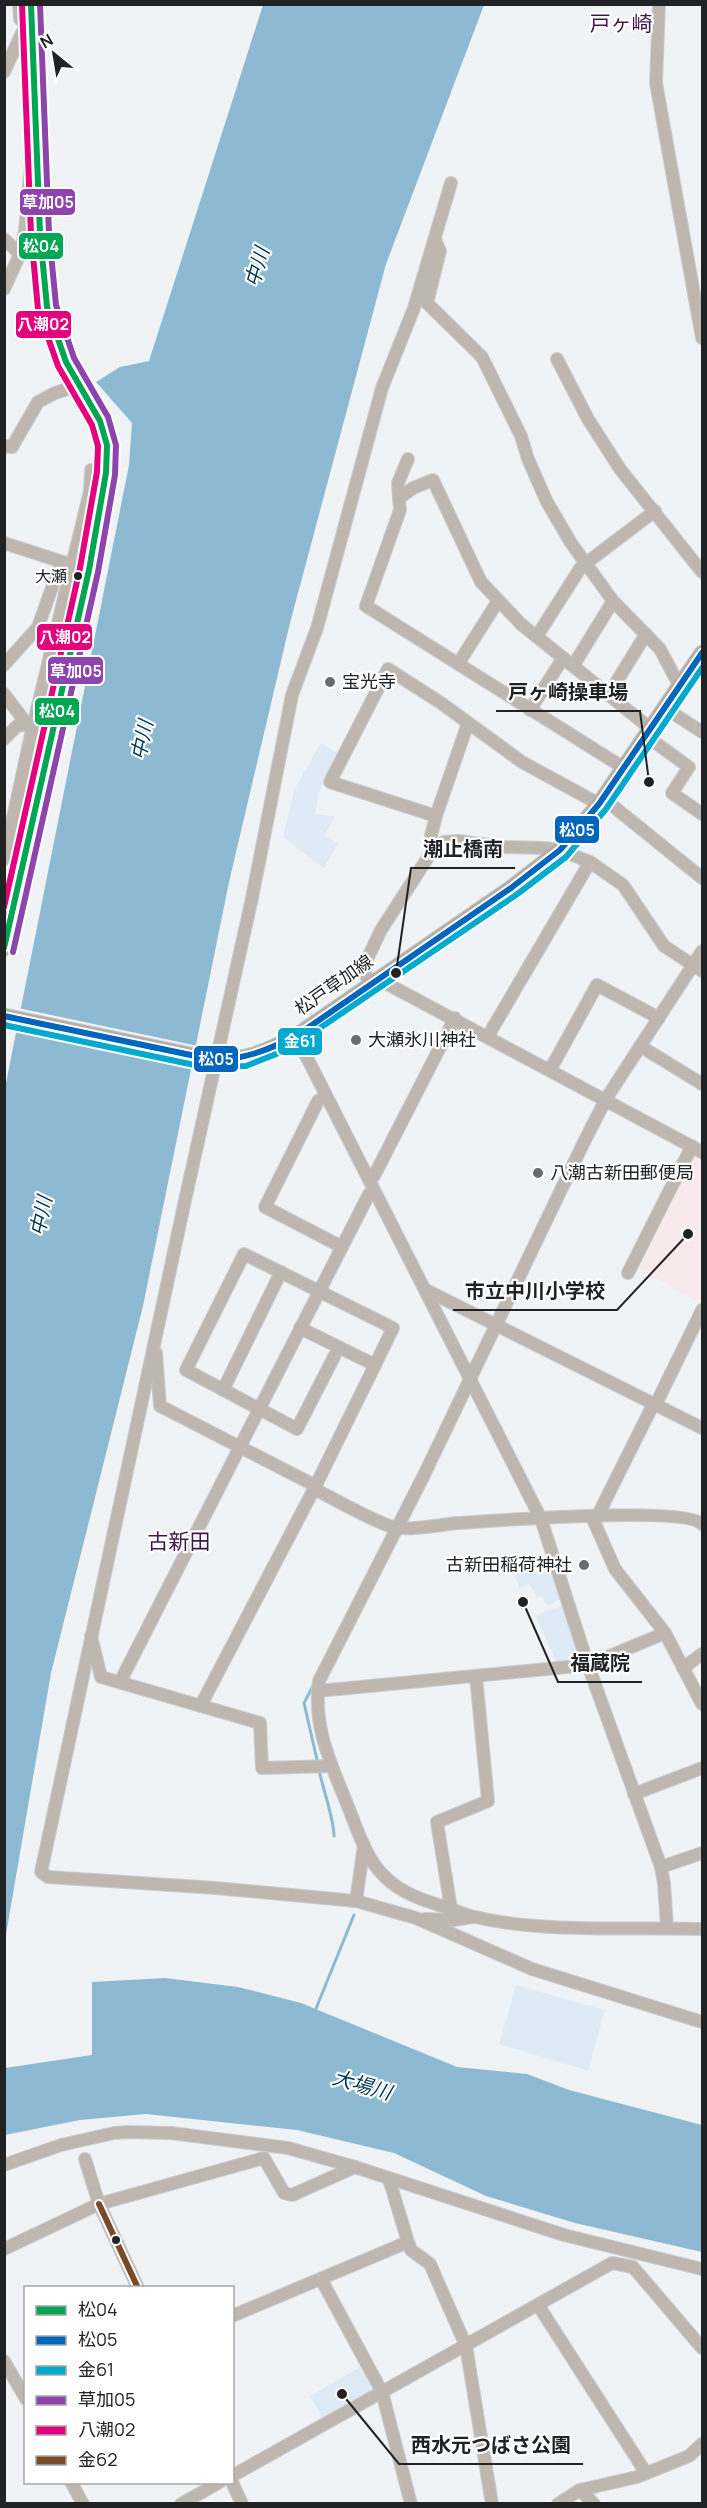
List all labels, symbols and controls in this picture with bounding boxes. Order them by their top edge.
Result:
district label: 戸ヶ崎 [590,9,653,37]
north arrow [24,24,84,84]
text: N [36,29,57,53]
line badge: 草加05 [19,188,76,216]
text: 草加05 [22,191,74,213]
line badge: 松04 [18,232,64,260]
text: 松04 [23,235,59,257]
water label: 中川 [238,242,276,290]
line badge: 八潮02 [15,310,72,339]
text: 八潮02 [17,313,69,335]
place label: 大瀬 [35,565,67,587]
marker: 大瀬 [72,570,84,582]
line badge: 八潮02 [36,623,93,651]
text: 八潮02 [39,626,91,648]
line badge: 草加05 [47,656,104,685]
text: 草加05 [50,660,102,682]
place label: 宝光寺 [342,669,396,693]
callout: 戸ヶ崎操車場 [496,673,640,711]
marker: 宝光寺 [323,675,337,689]
text: 戸ヶ崎操車場 [508,678,628,705]
line badge: 松04 [34,697,80,726]
text: 松04 [39,700,75,722]
water label: 中川 [124,716,159,762]
line badge: 松05 [554,815,600,844]
text: 松05 [559,819,595,841]
callout: 潮止橋南 [411,830,515,868]
text: 潮止橋南 [423,835,503,862]
street label: 松戸草加線 [290,949,377,1020]
line badge: 金61 [277,1027,323,1056]
place label: 大瀬氷川神社 [368,1027,476,1051]
text: 金61 [284,1030,316,1052]
marker: 大瀬氷川神社 [349,1033,363,1047]
line badge: 松05 [193,1045,239,1073]
text: 松05 [198,1048,234,1070]
place label: 八潮古新田郵便局 [550,1160,694,1184]
marker: 八潮古新田郵便局 [531,1166,545,1180]
water label: 中川 [23,1192,58,1238]
callout: 市立中川小学校 [453,1272,617,1310]
text: 市立中川小学校 [465,1277,605,1304]
district label: 古新田 [148,1527,211,1555]
place label: 古新田稲荷神社 [446,1552,572,1576]
marker: 古新田稲荷神社 [577,1558,591,1572]
callout: 福蔵院 [558,1644,642,1682]
text: 福蔵院 [570,1649,630,1676]
water label: 大場川 [330,2063,397,2106]
unlabelled marker [110,2234,122,2246]
legend [24,2286,234,2484]
text: 松04 [78,2297,118,2321]
text: 松05 [78,2327,117,2351]
text: 金61 [78,2357,114,2381]
text: 草加05 [78,2387,135,2411]
text: 八潮02 [78,2417,135,2441]
callout: 西水元つばさ公園 [399,2426,583,2464]
text: 西水元つばさ公園 [411,2431,571,2458]
text: 金62 [78,2447,117,2471]

